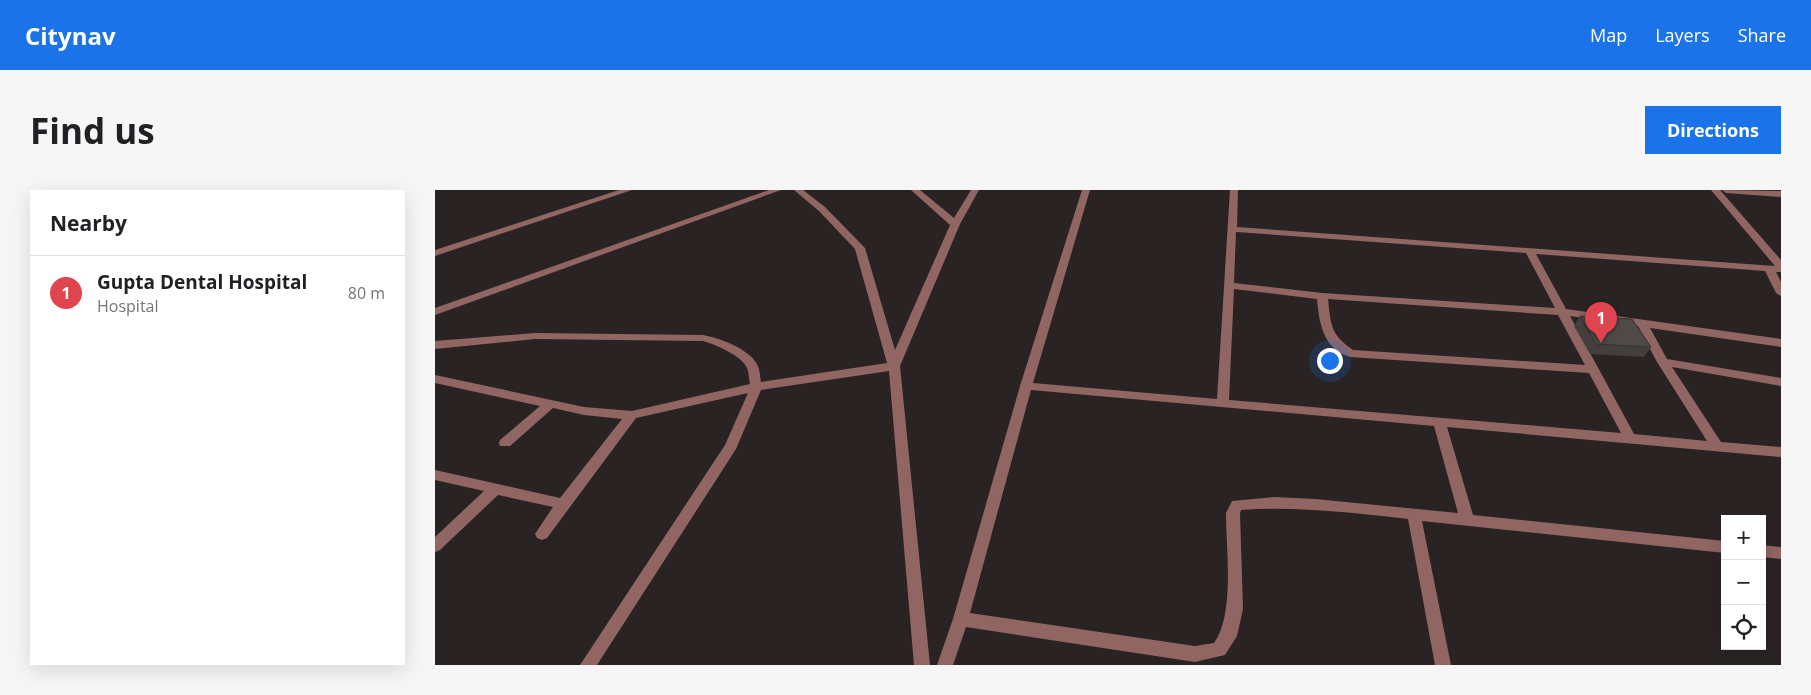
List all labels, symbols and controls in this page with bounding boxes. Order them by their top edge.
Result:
text: Citynav [25,19,116,52]
text: Map [1590,23,1627,47]
text: Layers [1655,23,1710,47]
text: Share [1738,23,1786,47]
button: Directions [1645,106,1781,154]
text: Find us [30,107,155,154]
text: Nearby [50,209,127,237]
text: Gupta Dental Hospital [97,269,307,295]
text: 1 [61,282,71,304]
text: 80 m [348,282,385,304]
text: Hospital [97,295,159,317]
pin: 1 [1585,302,1617,343]
your location [1317,348,1343,374]
map controls [1721,515,1766,650]
button: + [1721,515,1766,560]
button: − [1721,560,1766,605]
button: locate [1721,605,1766,650]

